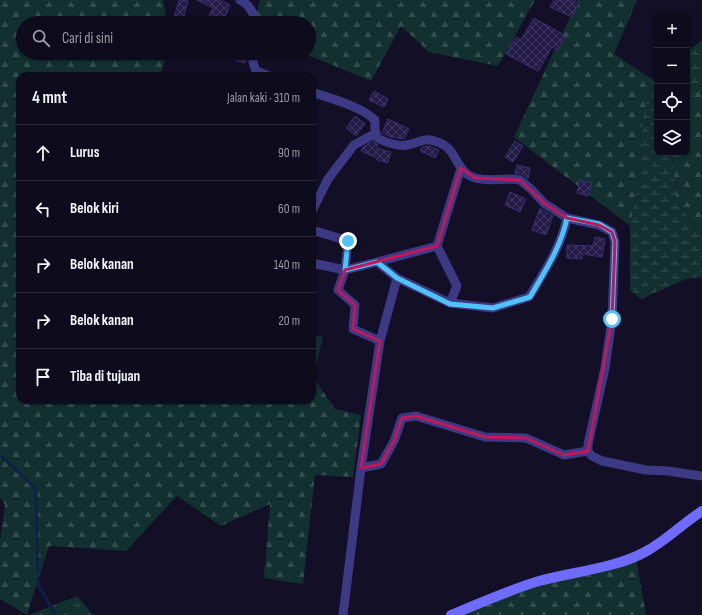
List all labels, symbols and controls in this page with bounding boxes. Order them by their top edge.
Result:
map controls [654,12,690,156]
button: + [654,12,690,48]
search box [16,16,316,60]
icon: search [30,27,52,49]
text: Cari di sini [62,29,113,48]
button: − [654,48,690,84]
button: locate [654,84,690,120]
text: 4 mnt [32,88,67,108]
text: Jalan kaki · 310 m [227,90,300,106]
button: layers [654,120,690,156]
icon: ahead [32,142,54,164]
text: Lurus [70,143,99,162]
text: 90 m [278,145,300,161]
icon: left [32,198,54,220]
text: Belok kiri [70,199,119,218]
text: 60 m [278,201,300,217]
route end [339,232,357,250]
icon: right [32,254,54,276]
text: Belok kanan [70,255,134,274]
text: 140 m [274,257,300,273]
icon: right [32,310,54,332]
route start [603,310,621,328]
text: Belok kanan [70,311,134,330]
text: 20 m [278,313,300,329]
icon: arrive [32,366,54,388]
text: Tiba di tujuan [70,367,140,386]

